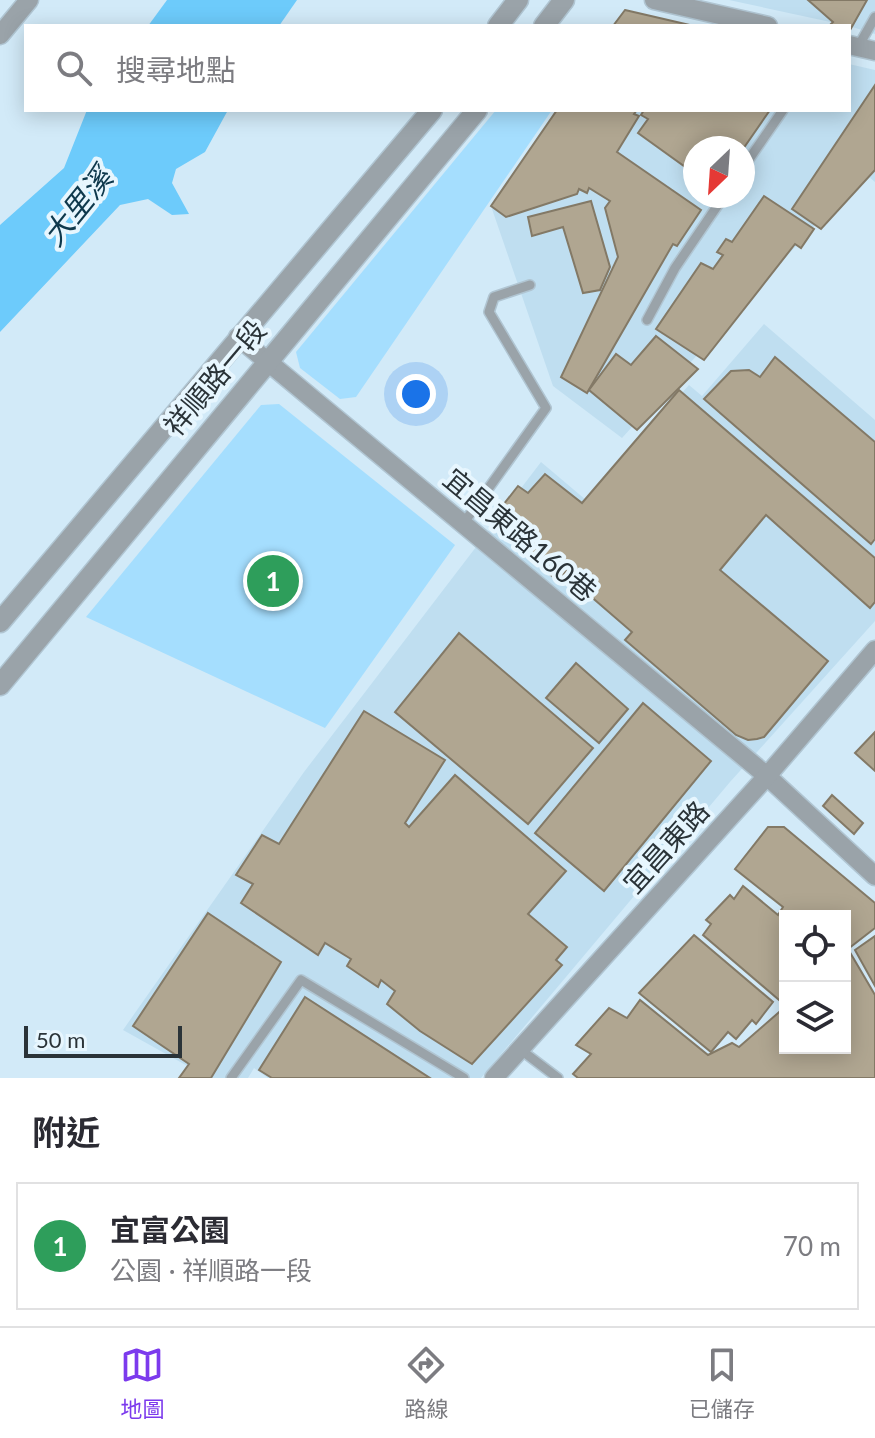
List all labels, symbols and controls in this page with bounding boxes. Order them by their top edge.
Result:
search box [24,24,851,112]
icon: search [52,46,96,90]
text: 搜尋地點 [116,51,236,87]
north arrow [683,136,755,208]
water label: 大里溪 [34,156,121,252]
street label: 祥順路一段 [156,313,272,442]
your location [396,374,436,414]
street label: 宜昌東路160巷 [437,461,604,608]
pin: 1 [247,551,299,611]
street label: 宜昌東路 [615,793,715,899]
map controls [779,910,851,1054]
button: locate [779,910,851,982]
button: layers [779,982,851,1054]
scale bar [24,1022,182,1058]
text: 50 m [36,1026,85,1053]
text: 附近 [32,1111,100,1152]
text: 宜富公園 [110,1211,230,1247]
text: 1 [52,1230,68,1262]
text: 70 m [783,1230,841,1262]
text: 公園 · 祥順路一段 [110,1254,312,1286]
tab: 地圖 [120,1343,164,1423]
tab: 路線 [404,1343,449,1423]
tab: 已儲存 [689,1343,755,1423]

